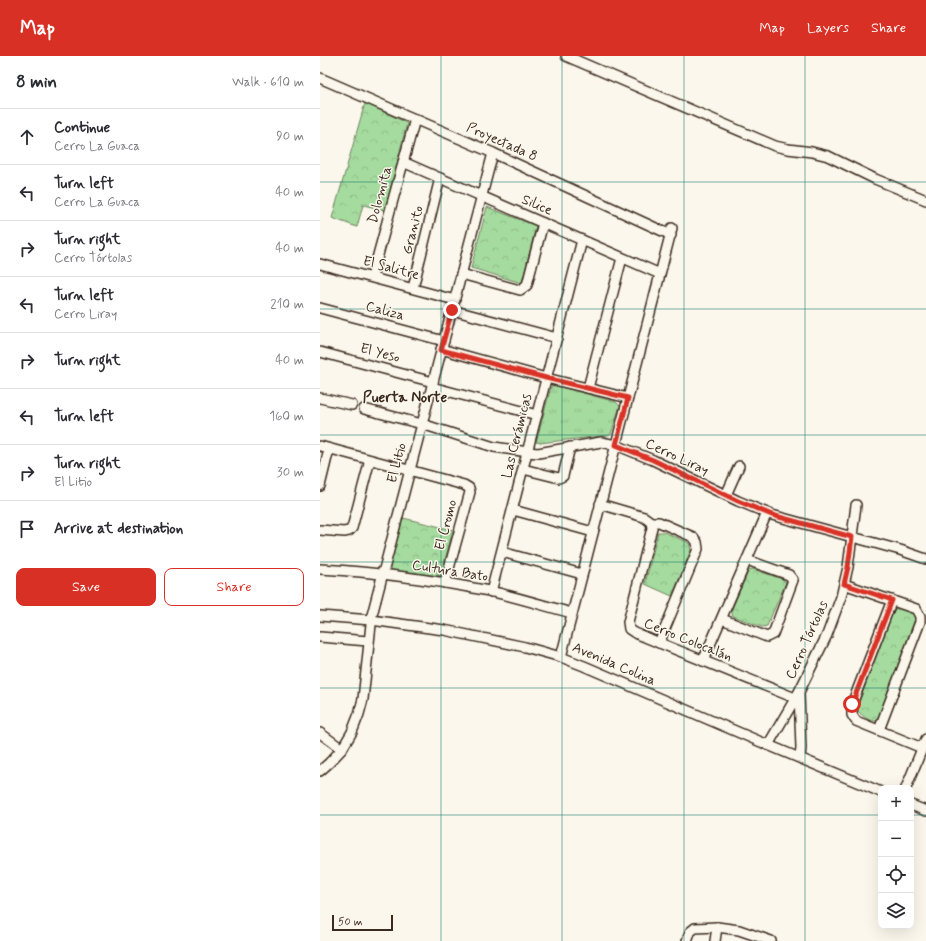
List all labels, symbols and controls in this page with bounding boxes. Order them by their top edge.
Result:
text: Map [20,16,55,41]
text: Map [759,19,785,37]
text: Layers [807,19,849,37]
text: Share [871,19,906,37]
text: 8 min [16,71,57,93]
text: Walk · 610 m [232,74,304,91]
text: Continue [54,118,110,138]
street label: Proyectada 8 [464,118,540,166]
icon: ahead [16,126,38,148]
text: 90 m [276,128,304,145]
text: Cerro La Guaca [54,138,140,155]
street label: Dolomita [364,165,396,225]
text: Turn left [54,174,114,194]
icon: left [16,182,38,204]
text: 40 m [275,184,304,201]
street label: Silice [519,191,555,220]
text: Cerro La Guaca [54,194,140,211]
street label: Granito [398,204,428,256]
text: Turn right [54,230,121,250]
icon: right [16,238,38,260]
text: 40 m [275,240,304,257]
text: Cerro Tórtolas [54,250,132,267]
street label: El Salitre [361,252,421,284]
text: Turn left [54,286,114,306]
icon: left [16,294,38,316]
text: 210 m [270,296,304,313]
street label: Caliza [364,297,406,325]
route end [443,301,461,319]
text: Cerro Liray [54,306,117,323]
street label: El Yeso [358,339,402,367]
icon: right [16,350,38,372]
text: Turn right [54,351,121,371]
text: 40 m [275,352,304,369]
district label: Puerta Norte [363,388,448,408]
street label: Las Cerámicas [498,391,536,480]
icon: left [16,406,38,428]
text: Turn left [54,407,114,427]
text: 160 m [269,408,304,425]
street label: Cerro Liray [642,434,712,480]
street label: El Litio [383,441,411,485]
text: Turn right [54,454,121,474]
icon: right [16,462,38,484]
text: 30 m [277,464,304,481]
text: El Litio [54,474,92,491]
street label: El Cromo [431,498,461,552]
icon: arrive [16,518,38,540]
text: Arrive at destination [54,519,183,539]
street label: Cultura Bato [411,556,489,586]
button: Save [16,568,156,606]
button: Share [164,568,304,606]
street label: Cerro Tórtolas [782,598,832,682]
street label: Cerro Colocalán [641,614,735,666]
street label: Avenida Colina [570,638,658,690]
route start [843,695,861,713]
map controls [878,785,914,929]
button: + [878,785,914,821]
button: − [878,821,914,857]
button: locate [878,857,914,893]
button: layers [878,893,914,929]
scale bar [332,913,393,932]
text: 50 m [338,915,363,929]

